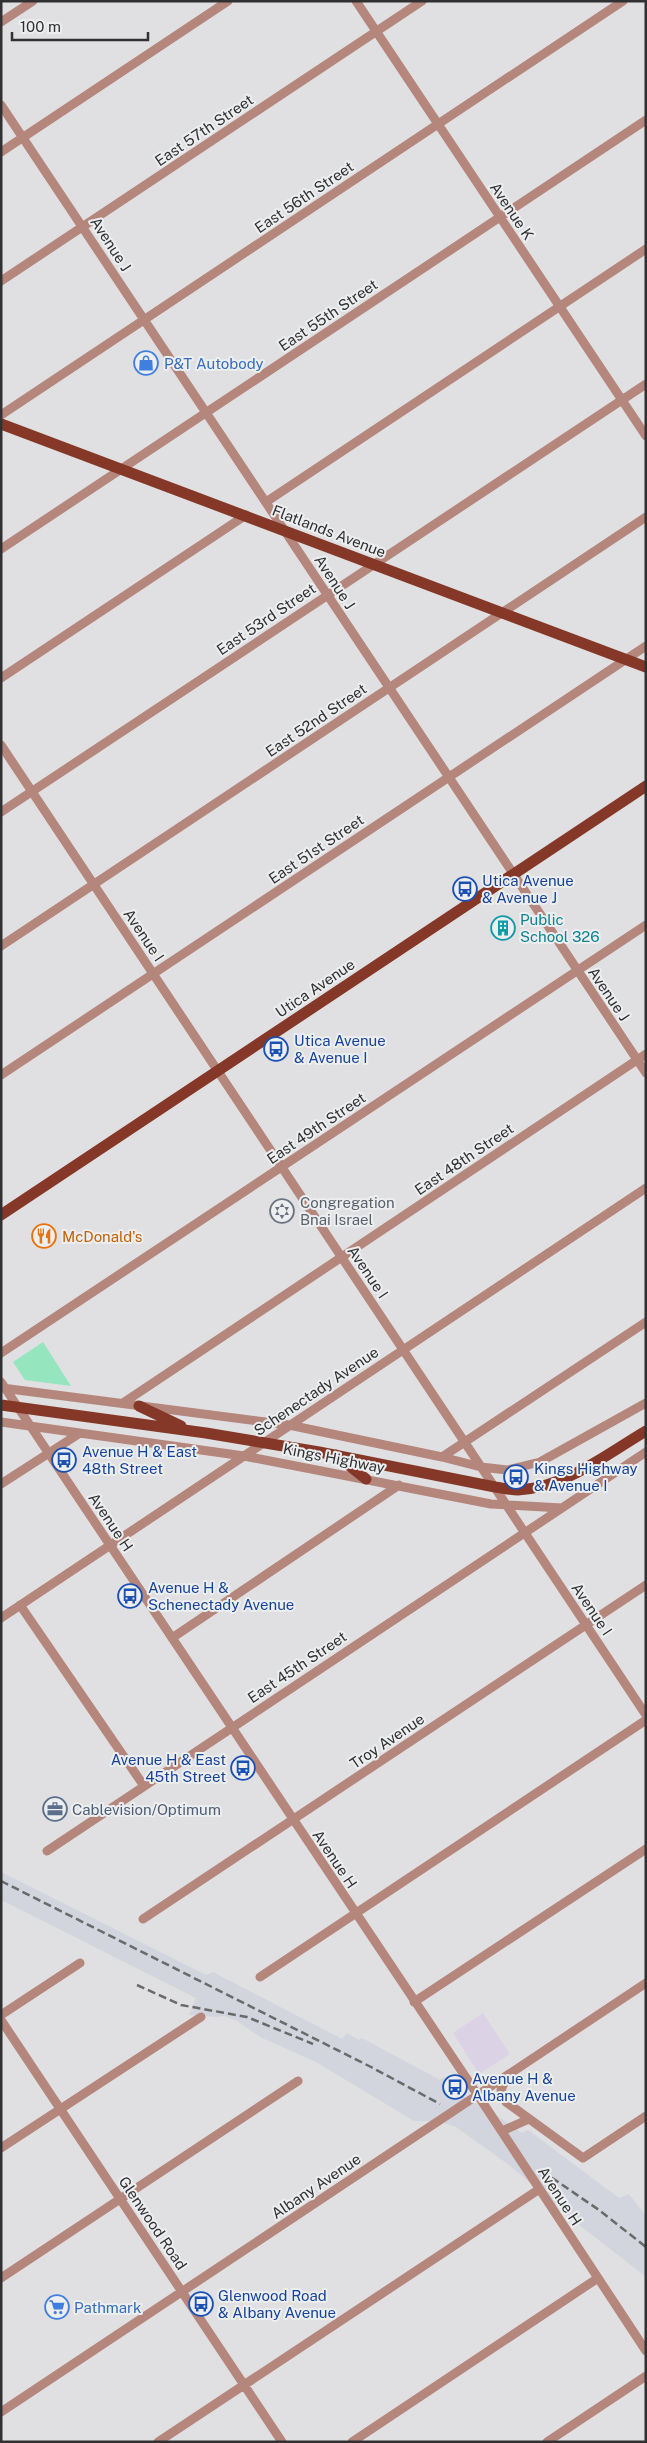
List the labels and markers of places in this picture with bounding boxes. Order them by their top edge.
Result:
shop icon: P&T Autobody [133,350,159,376]
place label: P&T Autobody [164,355,264,372]
place label: Utica Avenue & Avenue J [482,872,574,906]
bus stop icon: Utica Avenue & Avenue J [452,876,478,902]
place label: Public School 326 [520,911,600,945]
building icon: Public School 326 [490,915,516,941]
place label: Utica Avenue & Avenue I [294,1032,386,1066]
bus stop icon: Utica Avenue & Avenue I [263,1036,289,1062]
place label: Congregation Bnai Israel [300,1194,395,1228]
synagogue icon: Congregation Bnai Israel [269,1198,295,1224]
restaurant icon: McDonald's [31,1223,57,1249]
place label: McDonald's [62,1228,142,1245]
place label: Avenue H & East 48th Street [82,1443,197,1477]
bus stop icon: Avenue H & East 48th Street [51,1447,77,1473]
place label: Kings Highway & Avenue I [534,1460,637,1494]
bus stop icon: Kings Highway & Avenue I [503,1464,529,1490]
place label: Avenue H & Schenectady Avenue [148,1579,294,1613]
bus stop icon: Avenue H & Schenectady Avenue [117,1583,143,1609]
place label: Avenue H & East 45th Street [111,1751,226,1785]
bus stop icon: Avenue H & East 45th Street [230,1755,256,1781]
office icon: Cablevision/Optimum [42,1796,68,1822]
place label: Cablevision/Optimum [72,1801,221,1818]
place label: Avenue H & Albany Avenue [472,2070,576,2104]
bus stop icon: Avenue H & Albany Avenue [442,2074,468,2100]
place label: Glenwood Road & Albany Avenue [218,2287,336,2321]
bus stop icon: Glenwood Road & Albany Avenue [188,2291,214,2317]
supermarket icon: Pathmark [44,2294,70,2320]
place label: Pathmark [74,2299,141,2316]

